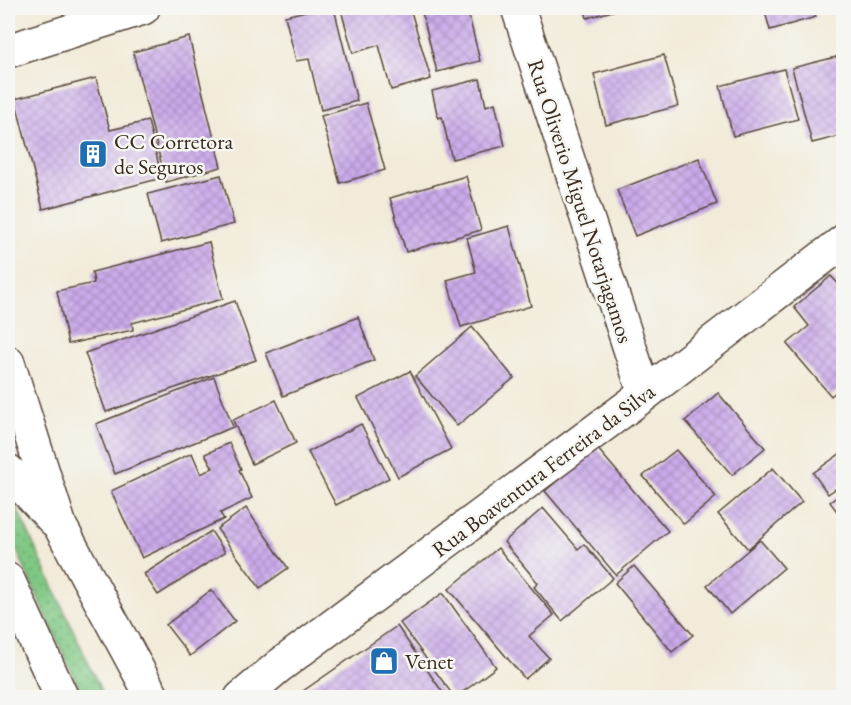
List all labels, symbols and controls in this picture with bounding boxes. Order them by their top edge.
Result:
street label: Rua Oliverio Miguel Notarjagamos [521,56,640,347]
place label: CC Corretora de Seguros [114,127,234,181]
building icon: CC Corretora de Seguros [77,138,109,170]
street label: Rua Boaventura Ferreira da Silva [426,377,661,564]
shop icon: Venet [368,645,400,677]
place label: Venet [405,647,453,676]

